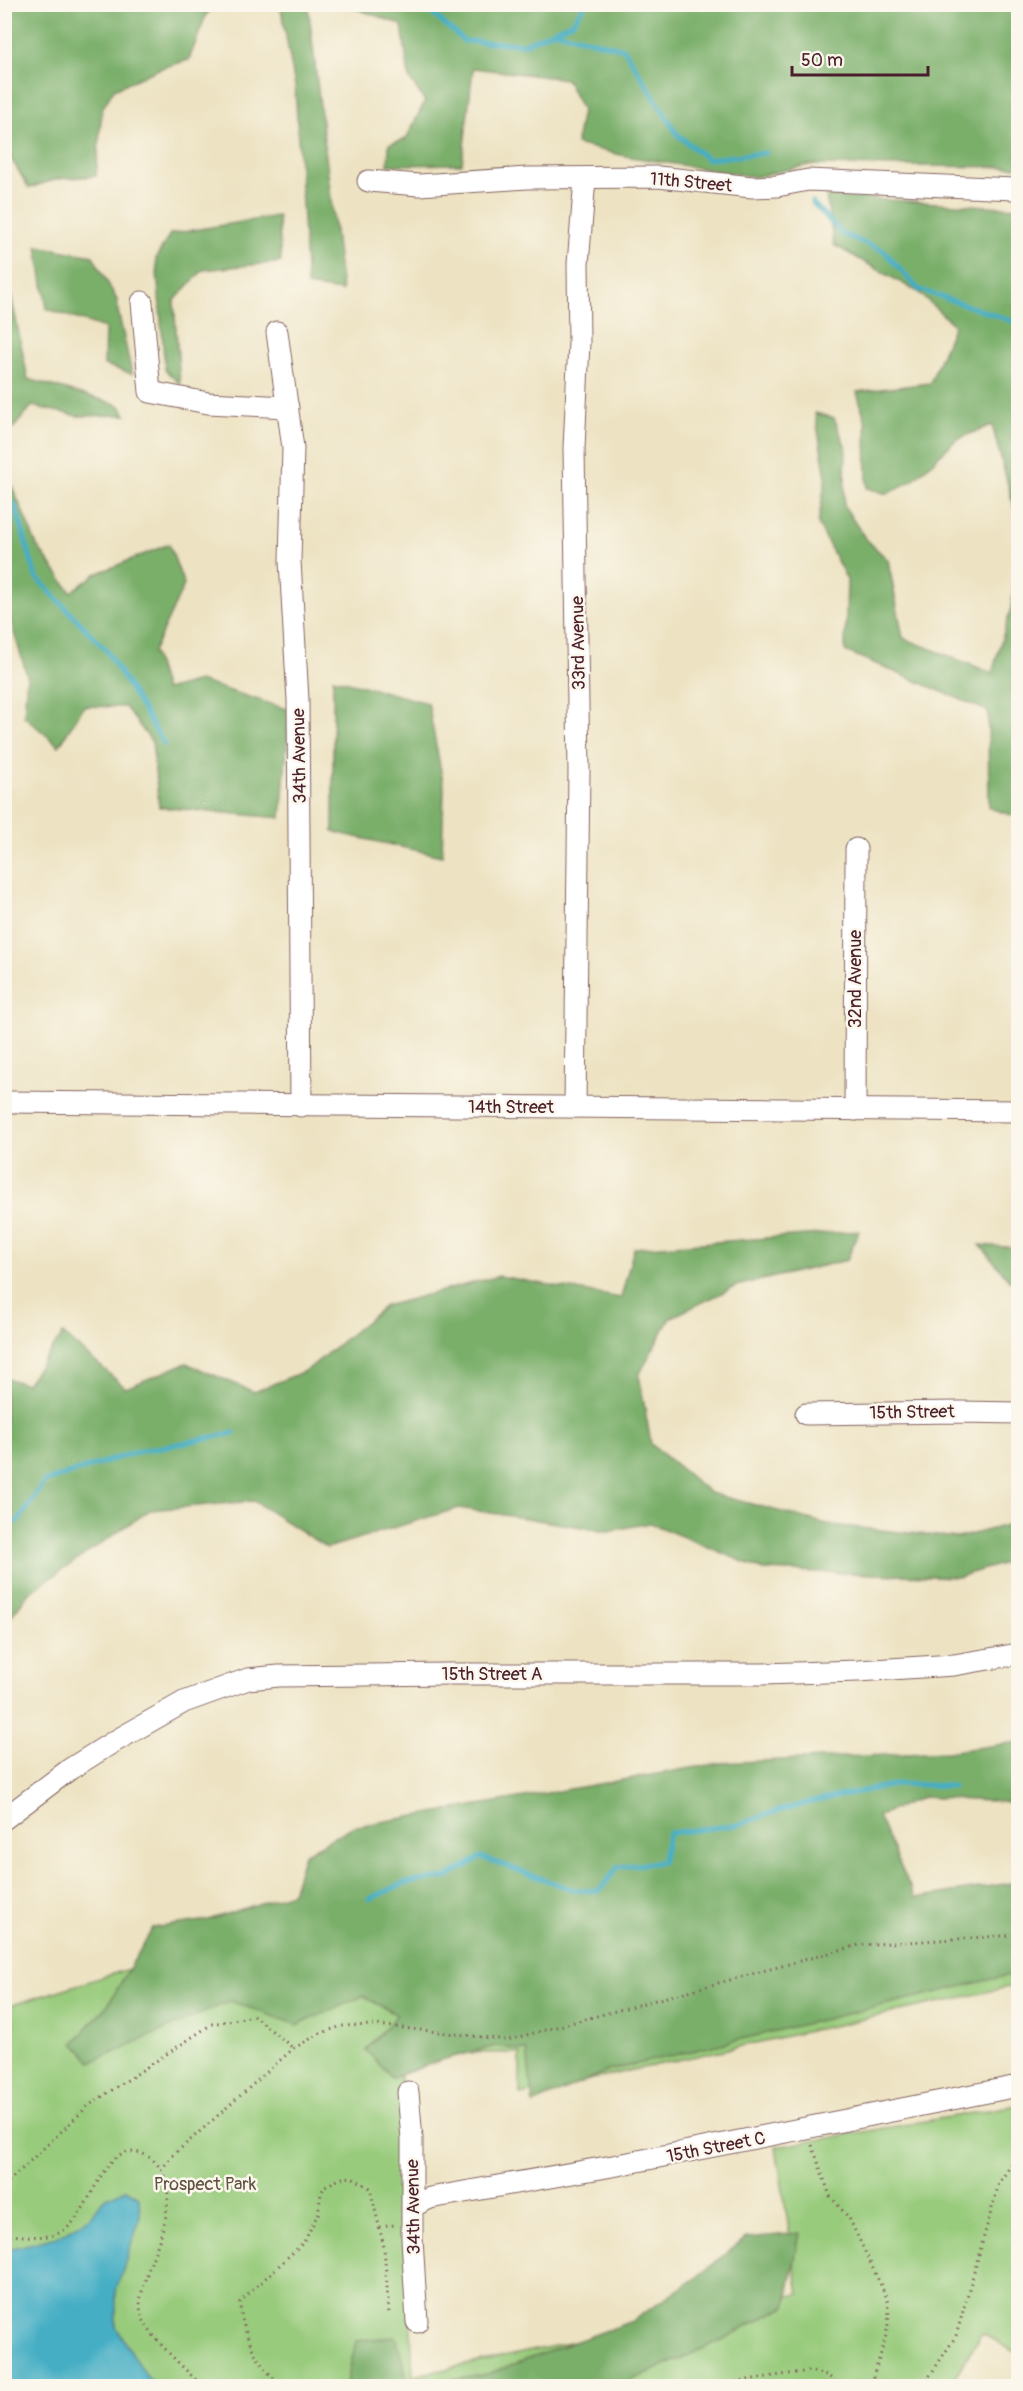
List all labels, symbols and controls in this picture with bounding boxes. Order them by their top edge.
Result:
scale bar [792,39,928,77]
text: 50 m [801,49,843,72]
street label: 11th Street [649,167,734,198]
street label: 33rd Avenue [566,596,591,690]
street label: 34th Avenue [287,708,312,804]
street label: 32nd Avenue [844,930,867,1028]
street label: 14th Street [468,1096,555,1119]
street label: 15th Street [869,1400,956,1425]
street label: 15th Street A [442,1663,543,1686]
street label: 15th Street C [665,2127,767,2168]
street label: 34th Avenue [401,2159,426,2255]
park label: Prospect Park [154,2173,257,2196]

